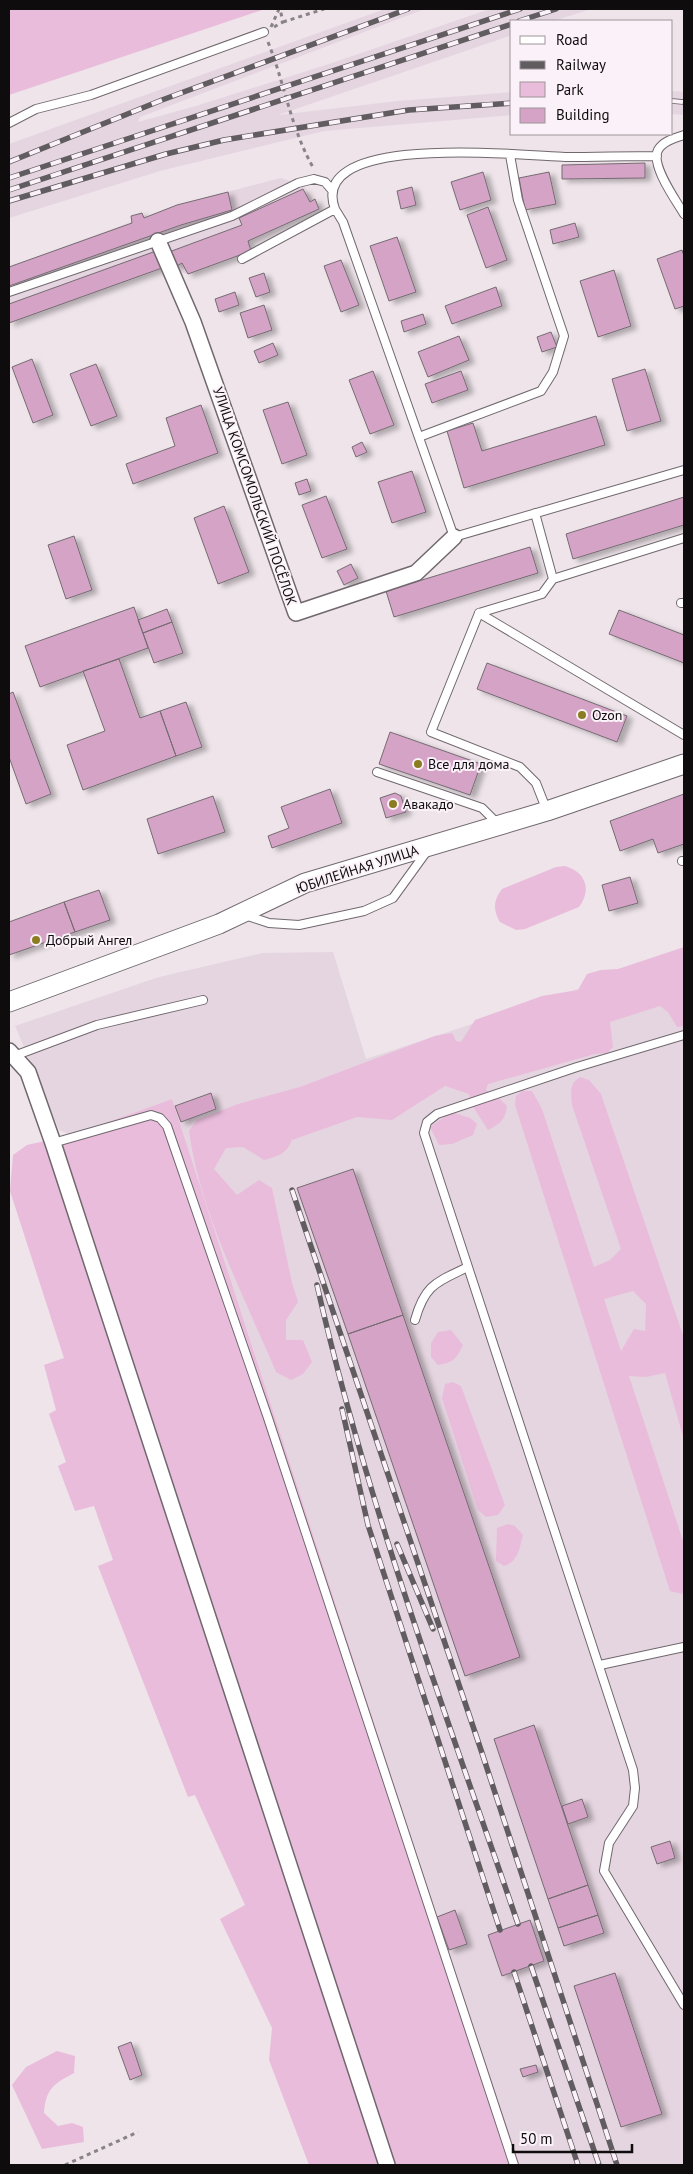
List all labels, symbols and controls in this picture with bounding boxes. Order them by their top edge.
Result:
legend [510,20,673,135]
text: Road [556,30,588,49]
text: Railway [556,55,606,74]
text: Park [556,80,584,99]
text: Building [556,105,610,124]
street label: УЛИЦА КОМСОМОЛЬСКИЙ ПОСЁЛОК [209,384,301,608]
place label: Ozon [592,706,622,724]
marker: Ozon [576,709,588,721]
place label: Все для дома [428,755,510,773]
marker: Все для дома [412,758,424,770]
place label: Авакадо [403,795,454,813]
marker: Авакадо [387,798,399,810]
street label: ЮБИЛЕЙНАЯ УЛИЦА [293,840,421,897]
place label: Добрый Ангел [46,931,132,949]
marker: Добрый Ангел [30,934,42,946]
scale bar [513,2122,632,2154]
text: 50 m [520,2129,553,2148]

